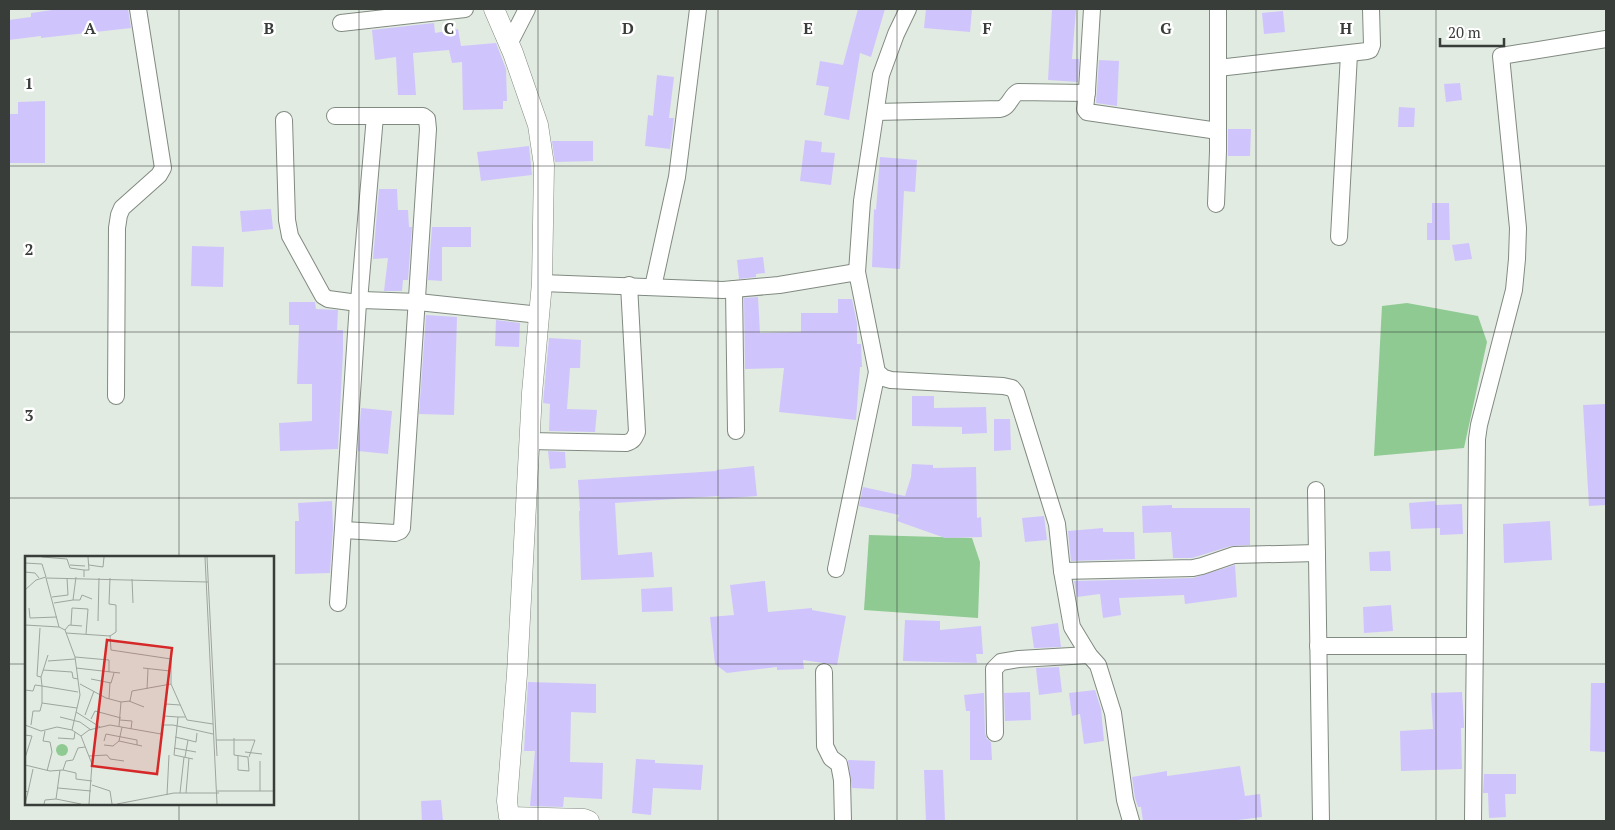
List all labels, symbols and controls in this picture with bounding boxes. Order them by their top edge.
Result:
scale bar [1440,15,1504,47]
text: A [84,17,96,39]
text: B [264,17,274,39]
text: C [444,17,454,39]
text: D [622,17,634,39]
text: E [803,17,813,39]
text: F [982,17,992,39]
text: G [1160,17,1172,39]
text: H [1340,17,1352,39]
text: 20 m [1448,22,1481,42]
text: 1 [24,72,34,94]
text: 2 [24,238,34,260]
text: 3 [24,404,34,426]
inset map [25,556,274,805]

